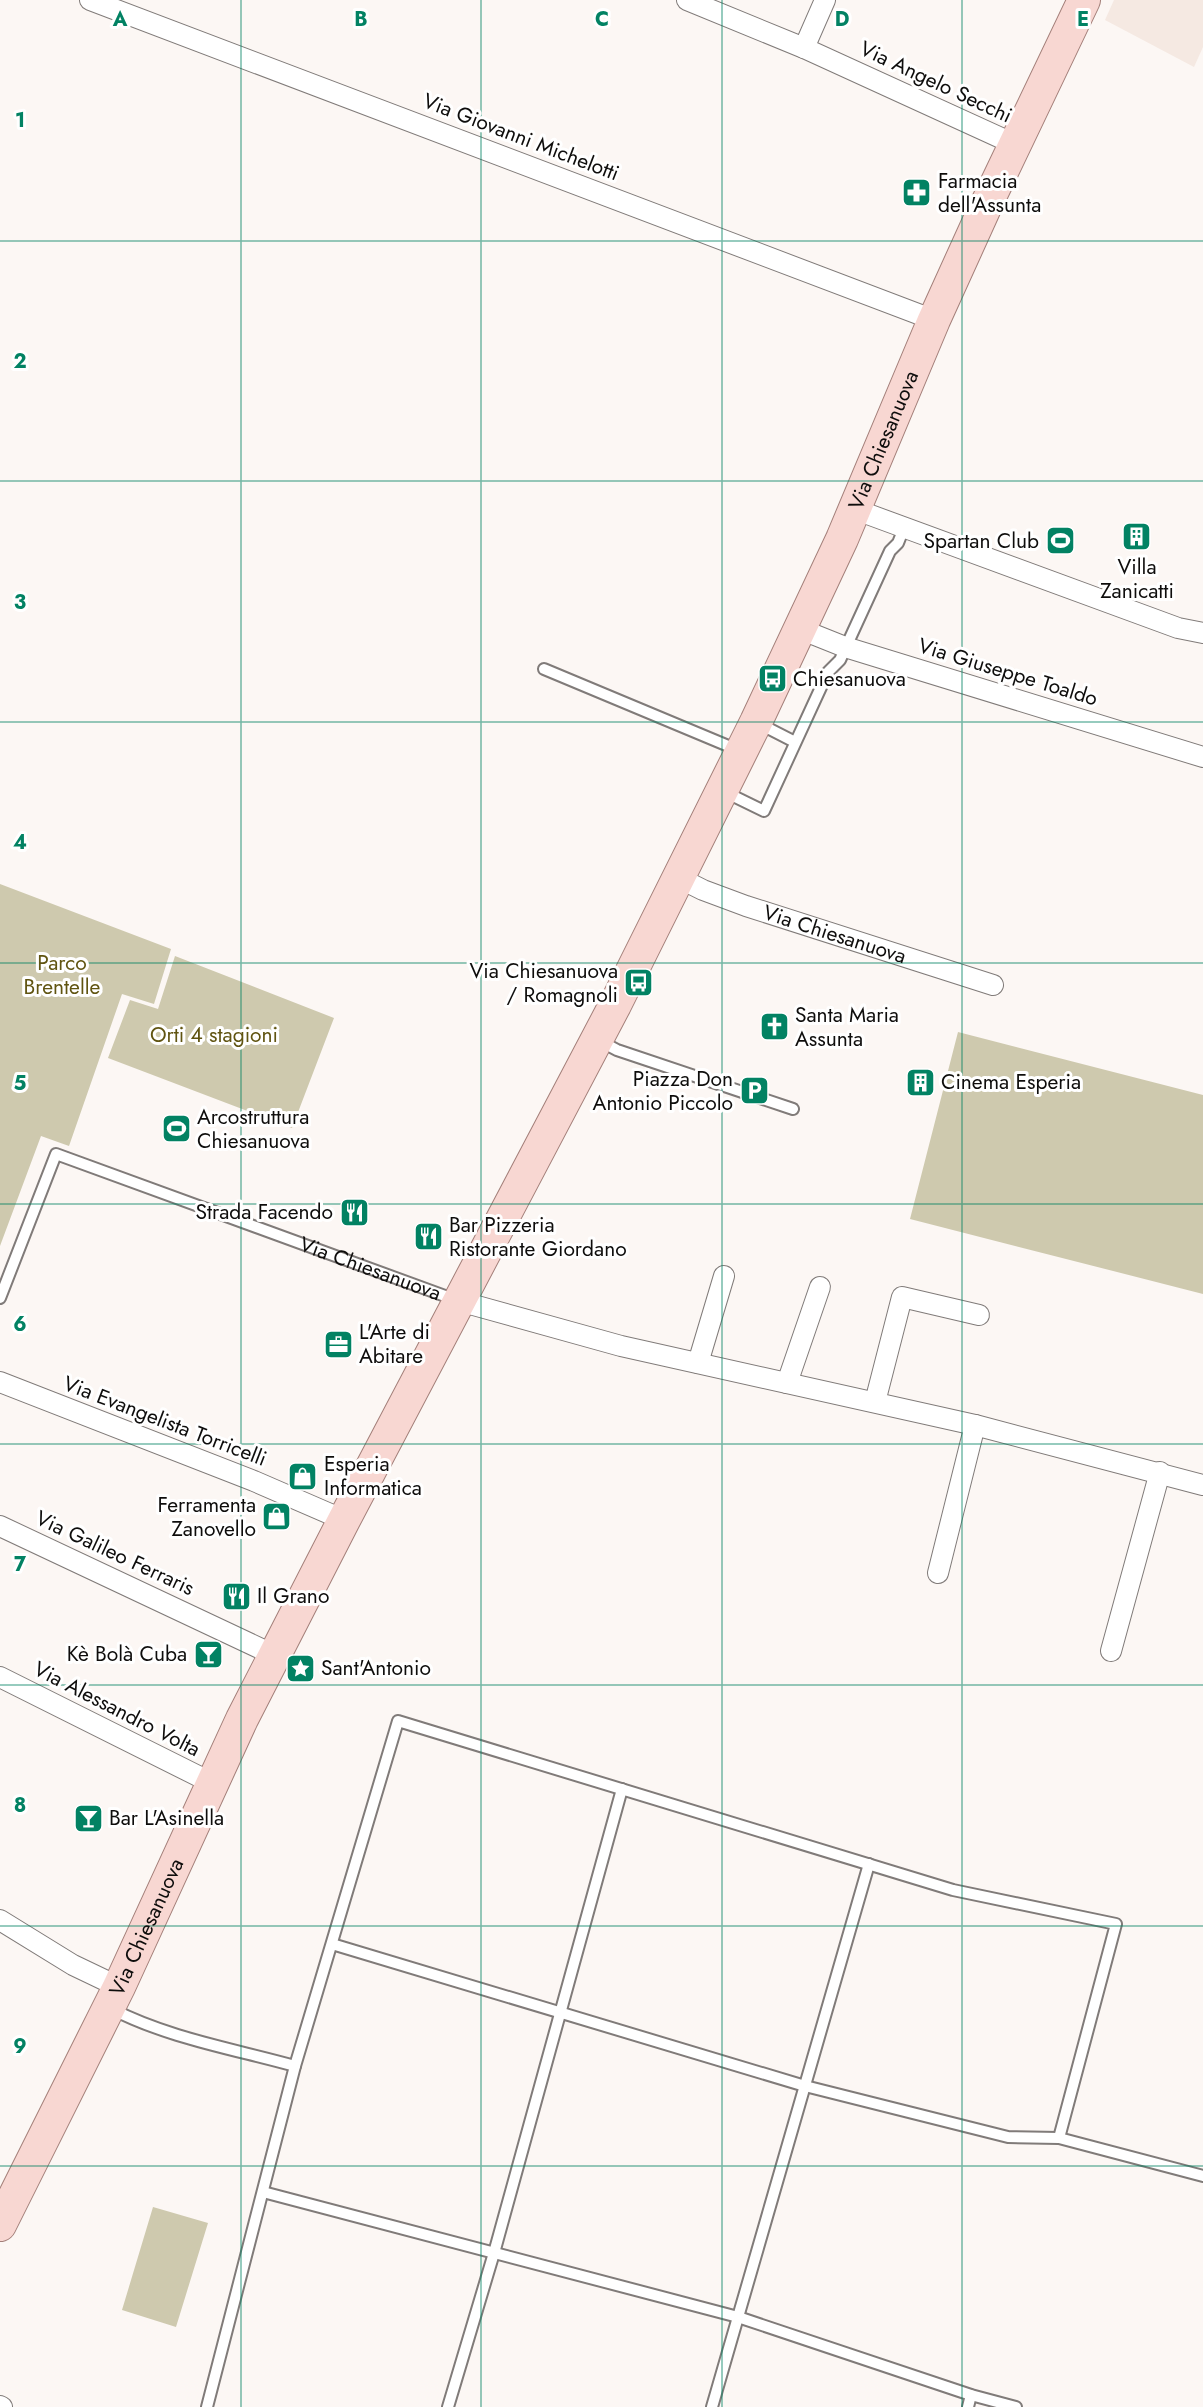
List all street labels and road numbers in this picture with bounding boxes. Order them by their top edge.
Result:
street label: Via Angelo Secchi [855,34,1017,130]
street label: Via Giovanni Michelotti [419,86,623,188]
street label: Via Chiesanuova [841,366,926,515]
street label: Via Giuseppe Toaldo [915,630,1101,714]
street label: Via Chiesanuova [759,897,910,971]
street label: Via Chiesanuova [295,1229,445,1308]
street label: Via Evangelista Torricelli [59,1368,271,1474]
street label: Via Galileo Ferraris [31,1503,199,1603]
street label: Via Alessandro Volta [28,1654,206,1764]
street label: Via Chiesanuova [102,1853,191,2001]

